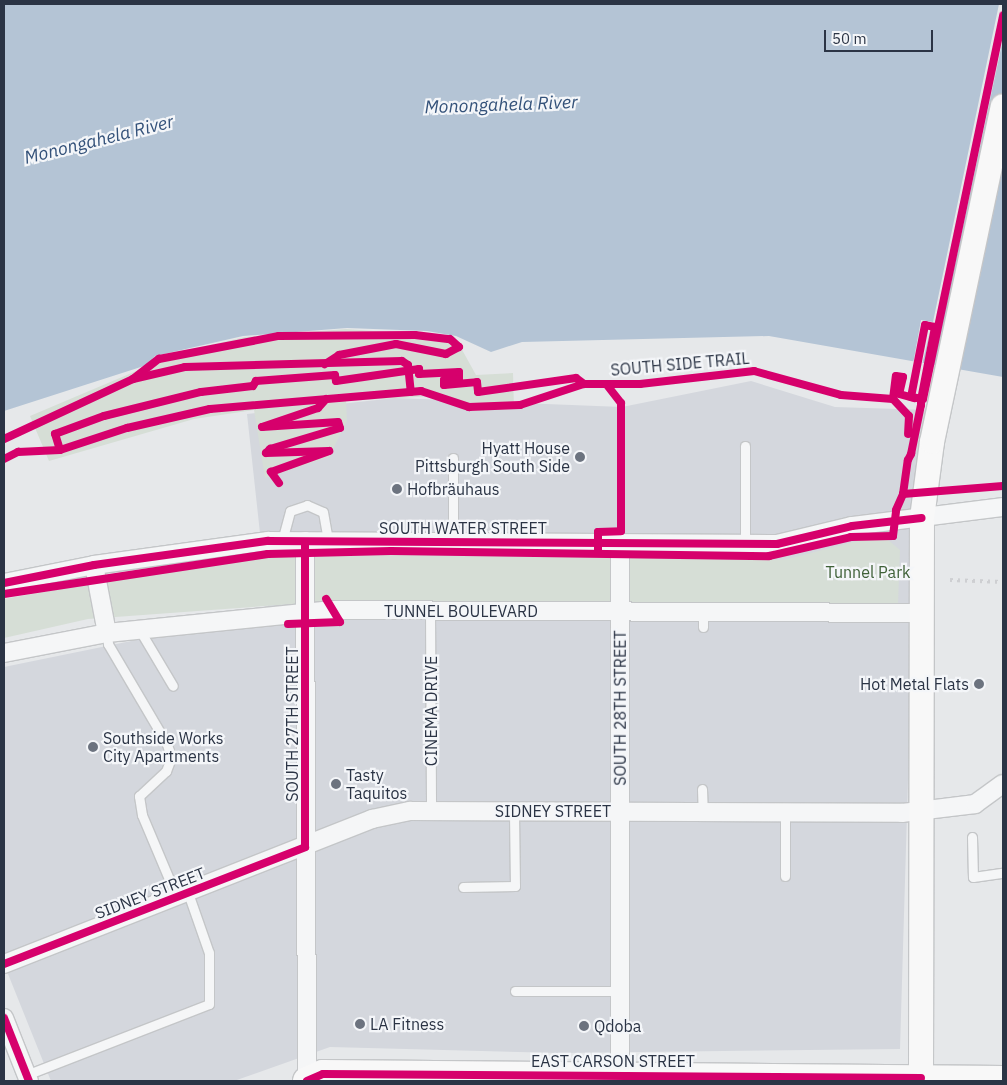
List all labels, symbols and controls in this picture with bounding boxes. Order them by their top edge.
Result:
scale bar [827,20,936,52]
text: 50 m [832,29,867,48]
water label: Monongahela River [424,92,578,118]
water label: Monongahela River [22,111,176,169]
street label: SOUTH SIDE TRAIL [610,348,750,380]
place label: Hyatt House Pittsburgh South Side [415,438,570,476]
marker: Hyatt House Pittsburgh South Side [574,451,586,463]
place label: Hofbräuhaus [407,479,500,499]
marker: Hofbräuhaus [391,483,403,495]
street label: SOUTH WATER STREET [379,518,547,538]
park label: Tunnel Park [826,562,910,582]
street label: TUNNEL BOULEVARD [384,601,538,621]
street label: SOUTH 28TH STREET [610,630,630,786]
street label: SOUTH 27TH STREET [282,646,302,802]
street label: CINEMA DRIVE [421,656,441,766]
place label: Hot Metal Flats [860,674,969,694]
marker: Hot Metal Flats [973,678,985,690]
place label: Southside Works City Apartments [103,728,224,766]
marker: Southside Works City Apartments [87,741,99,753]
place label: Tasty Taquitos [346,765,407,803]
marker: Tasty Taquitos [330,778,342,790]
street label: SIDNEY STREET [495,801,611,821]
street label: SIDNEY STREET [92,863,208,923]
place label: LA Fitness [370,1014,444,1034]
place label: Qdoba [594,1016,641,1036]
marker: LA Fitness [354,1018,366,1030]
marker: Qdoba [578,1020,590,1032]
street label: EAST CARSON STREET [531,1051,695,1071]

